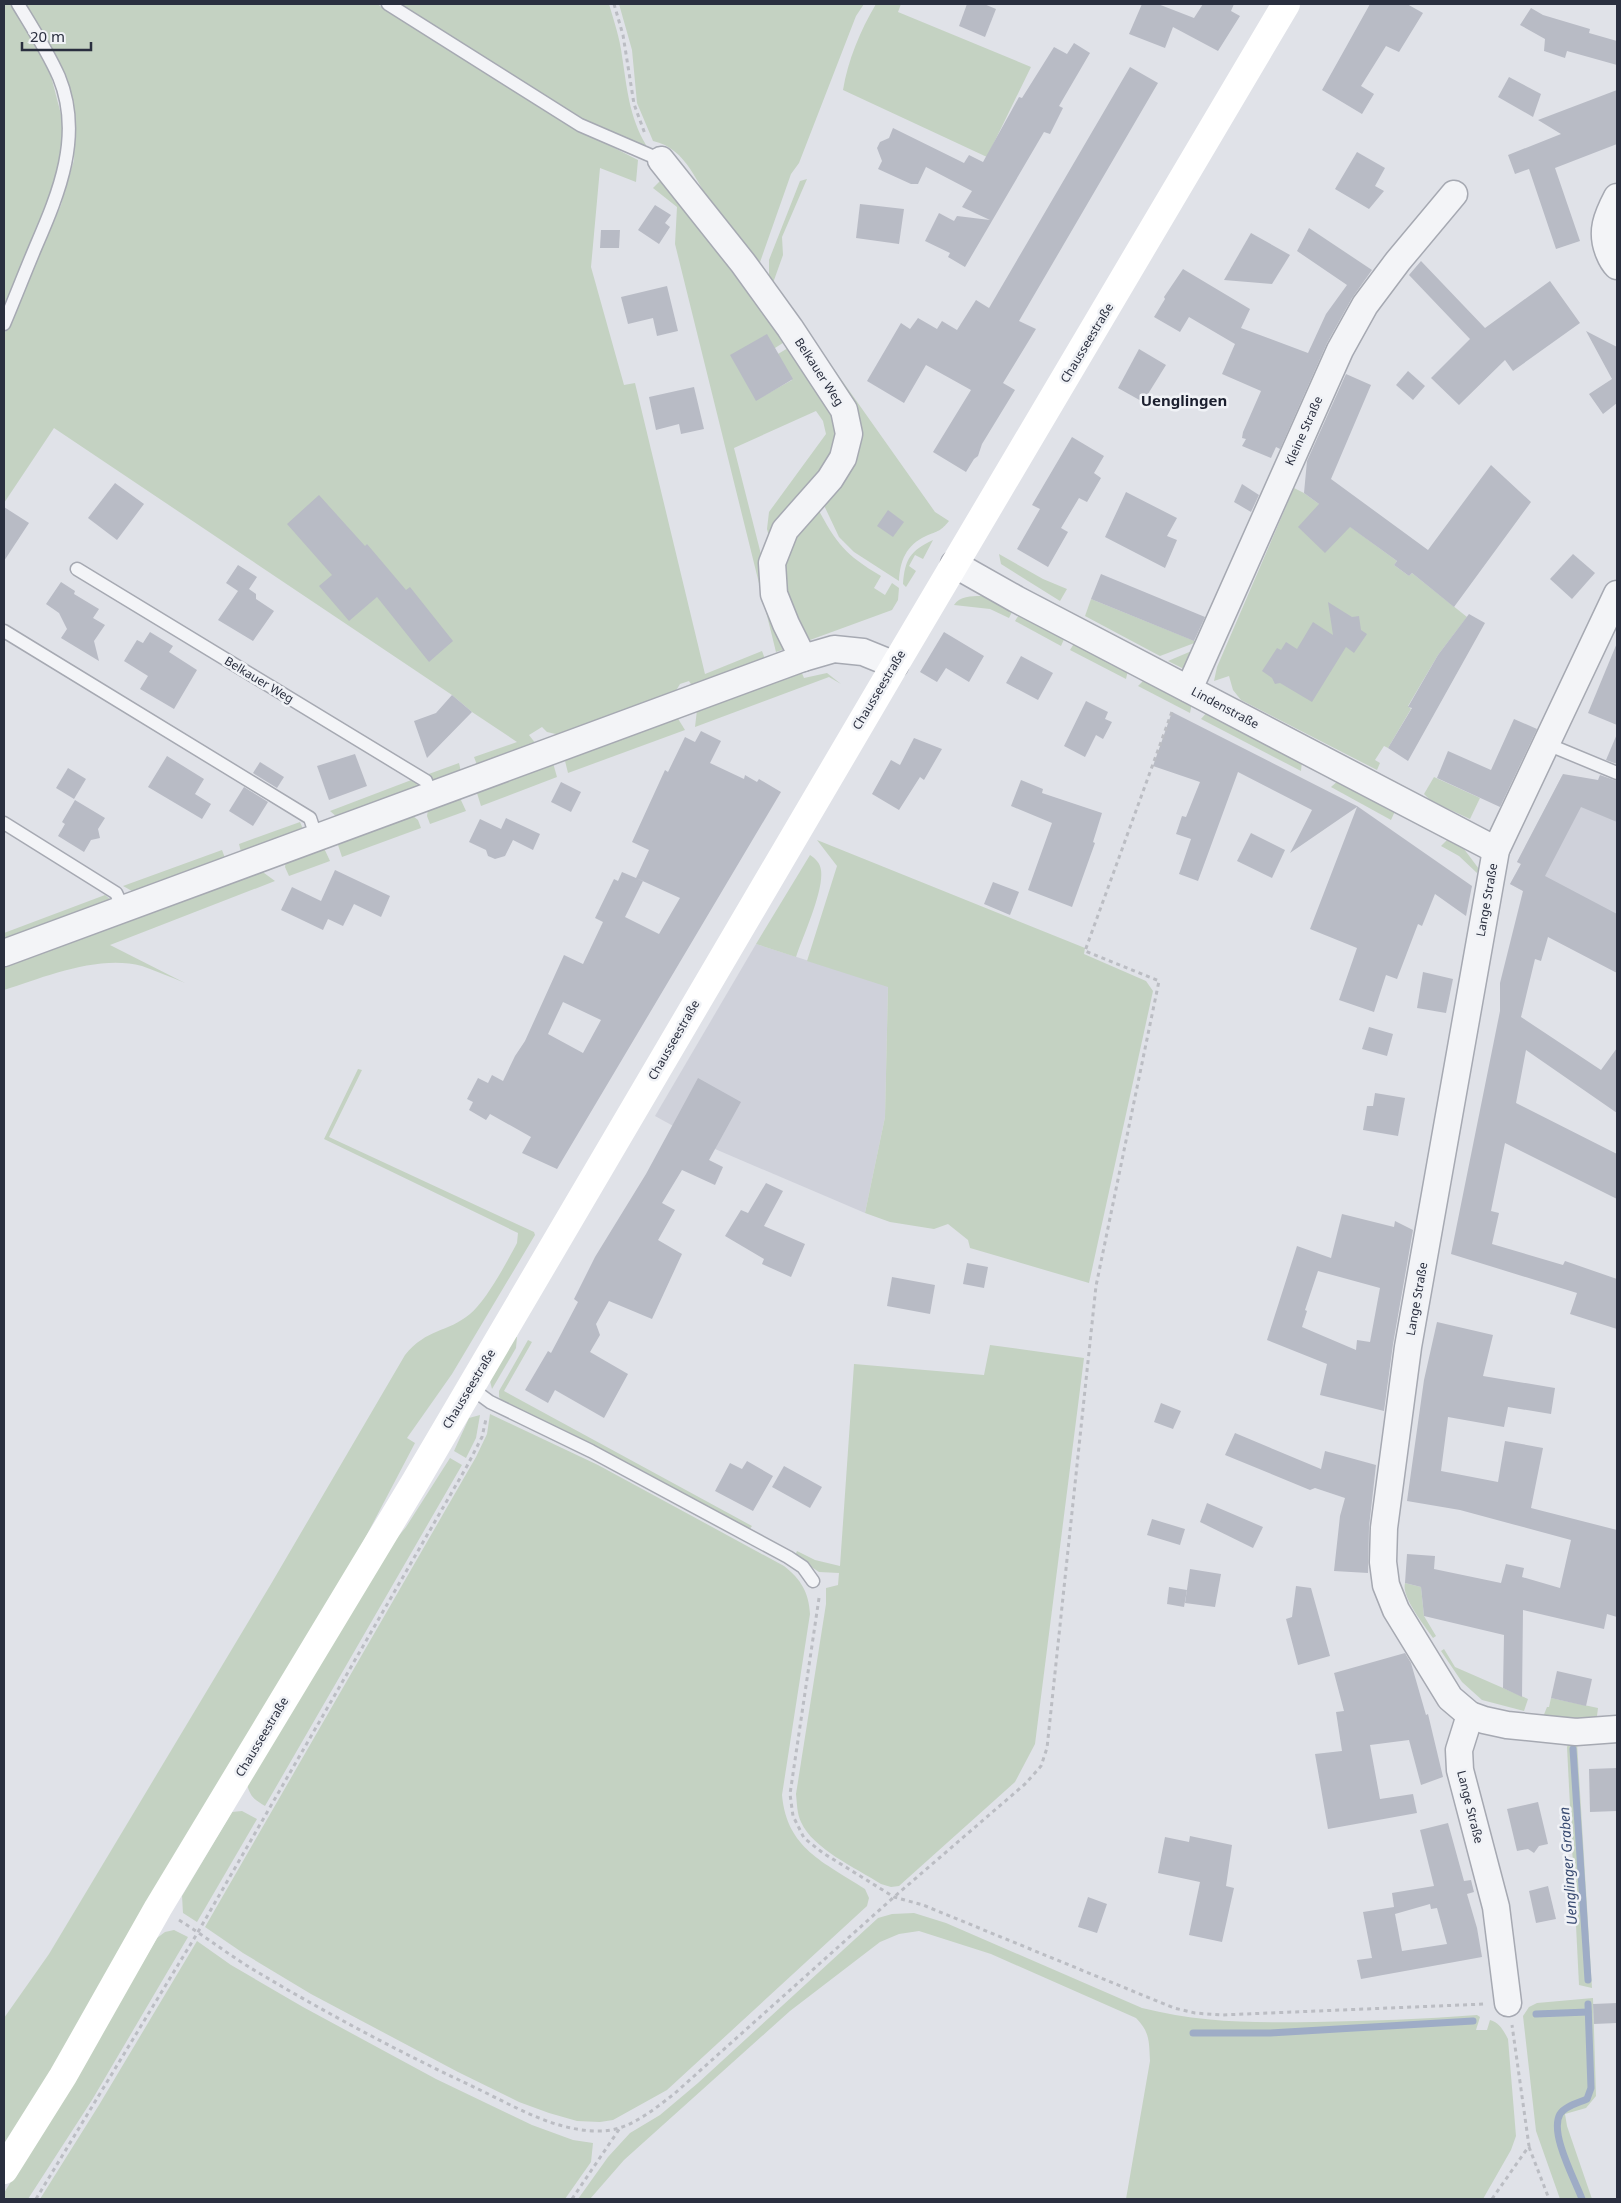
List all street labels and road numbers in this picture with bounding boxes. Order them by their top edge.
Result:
street label: Chausseestraße [1056,300,1117,386]
street label: Belkauer Weg [791,334,848,409]
street label: Kleine Straße [1281,393,1327,468]
street label: Chausseestraße [848,647,909,733]
street label: Belkauer Weg [221,652,297,707]
street label: Lindenstraße [1188,683,1262,733]
street label: Lange Straße [1472,862,1501,938]
street label: Chausseestraße [644,996,704,1083]
street label: Lange Straße [1402,1261,1431,1337]
street label: Chausseestraße [438,1346,499,1432]
street label: Chausseestraße [231,1694,292,1780]
street label: Lange Straße [1453,1769,1488,1845]

